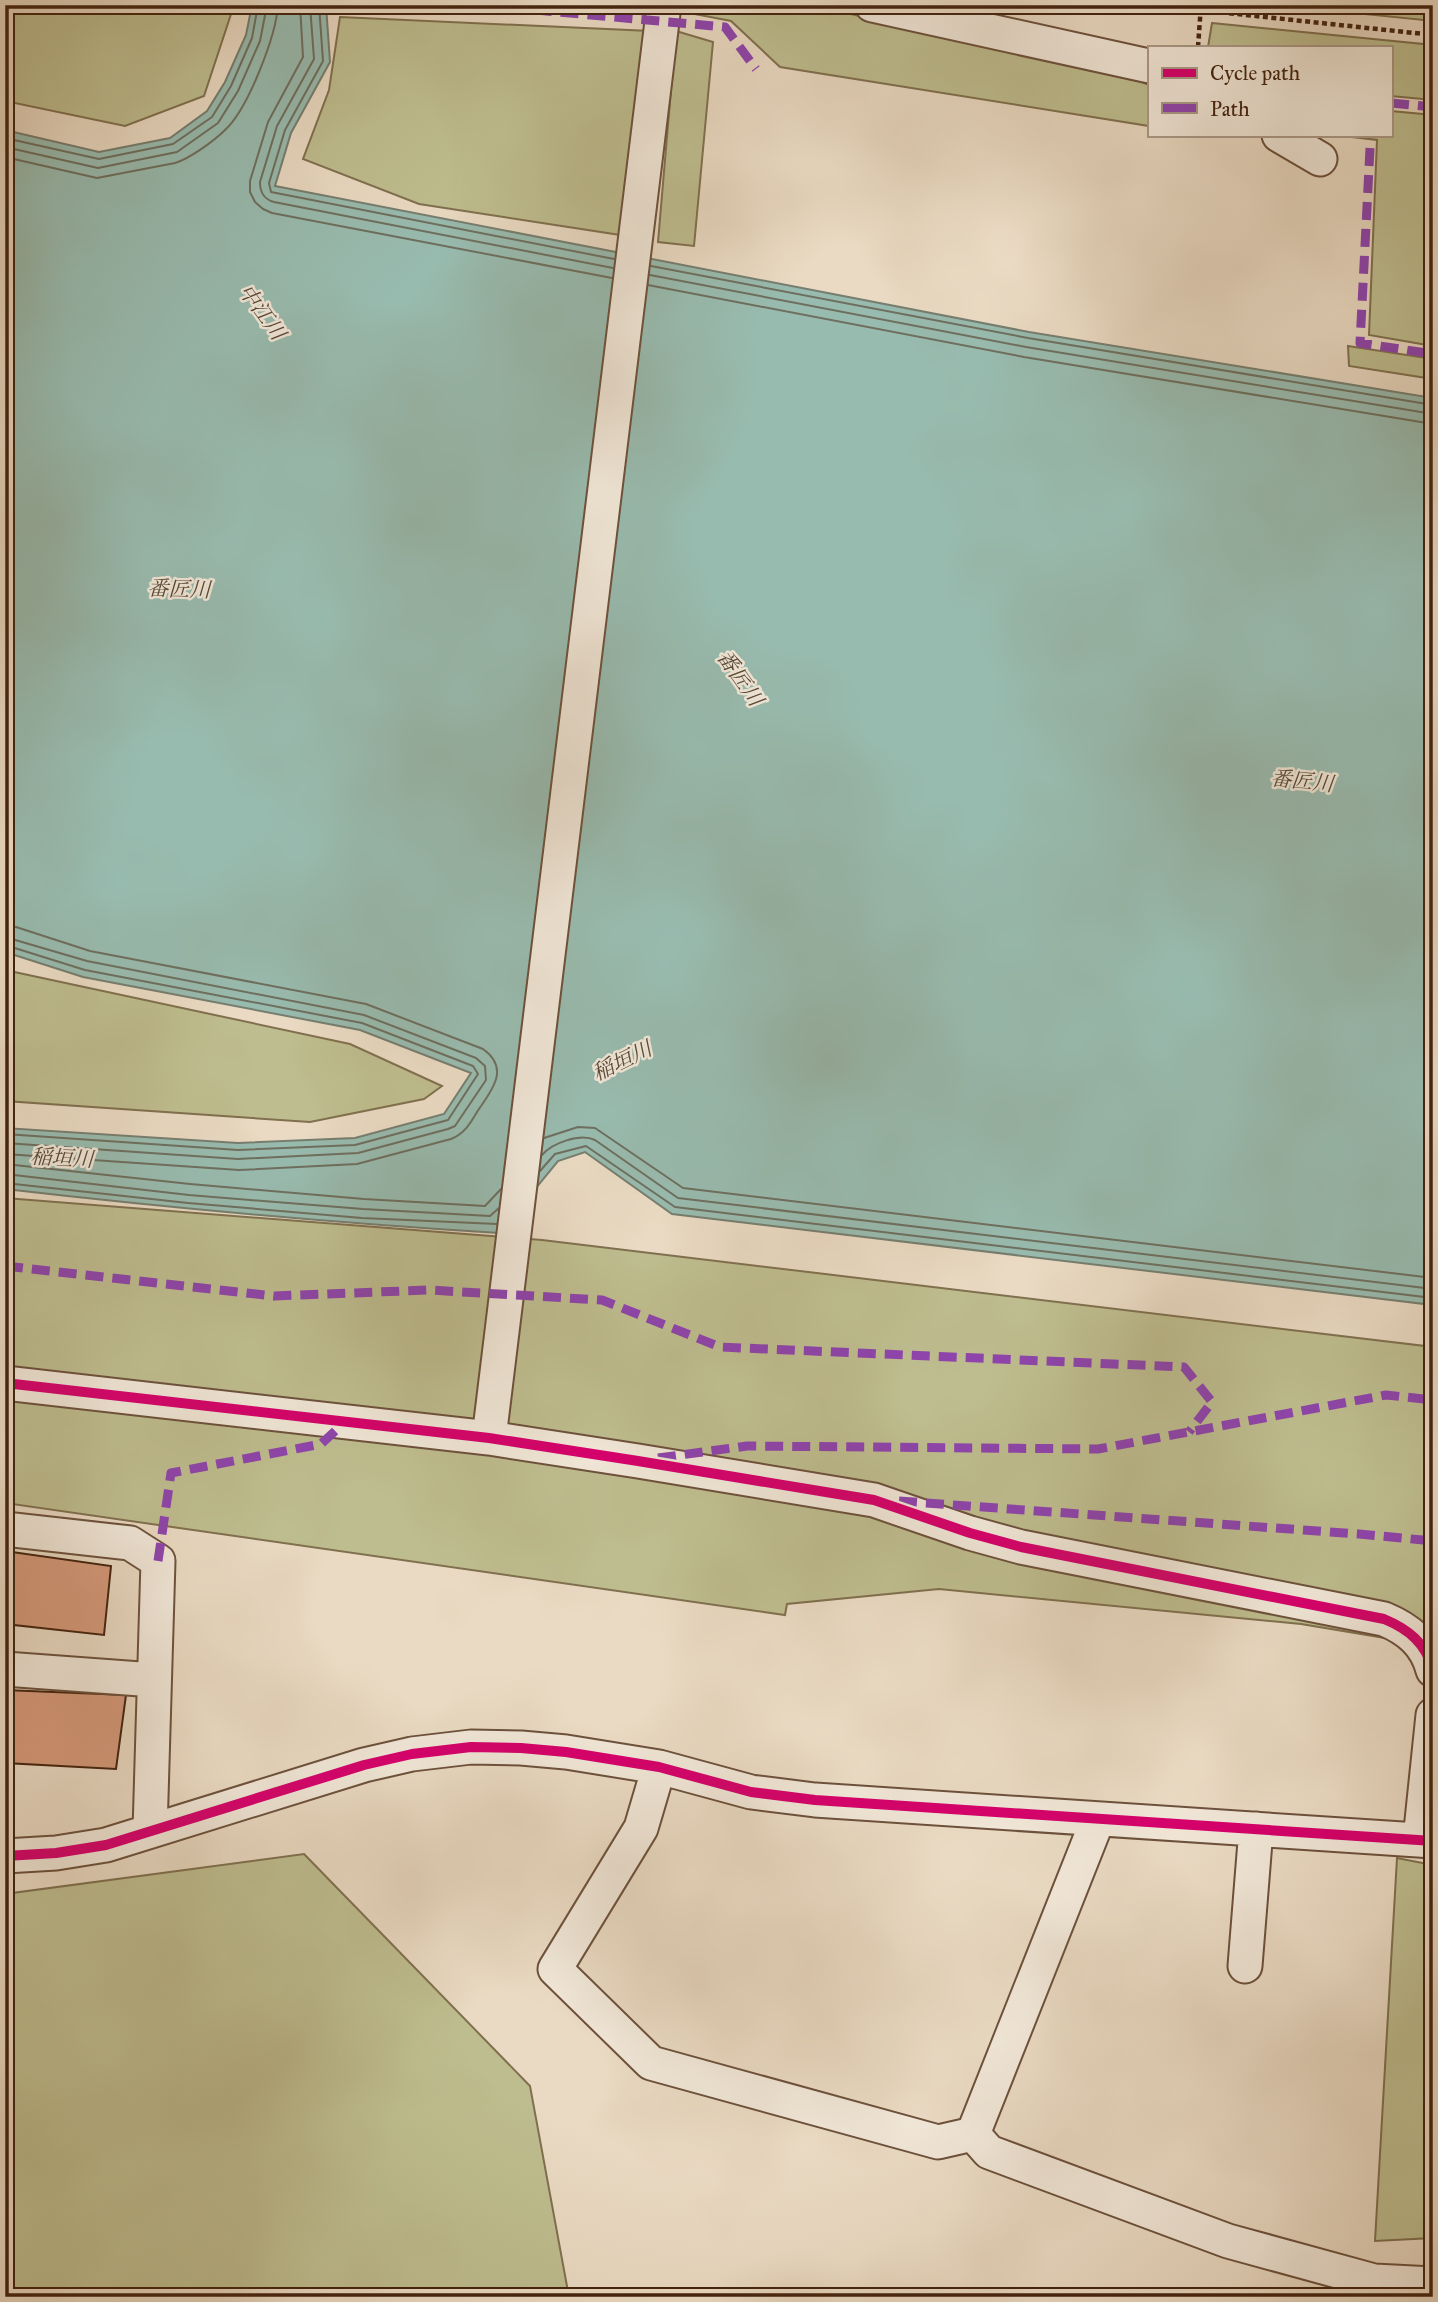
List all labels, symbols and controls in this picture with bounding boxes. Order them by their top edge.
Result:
legend [1148,46,1392,136]
text: Cycle path [1210,60,1301,86]
text: Path [1210,96,1250,122]
water label: 中江川 [233,279,292,347]
water label: 番匠川 [147,575,213,603]
water label: 番匠川 [711,645,770,713]
water label: 番匠川 [1269,765,1337,797]
water label: 稲垣川 [588,1035,658,1086]
water label: 稲垣川 [30,1143,96,1173]

